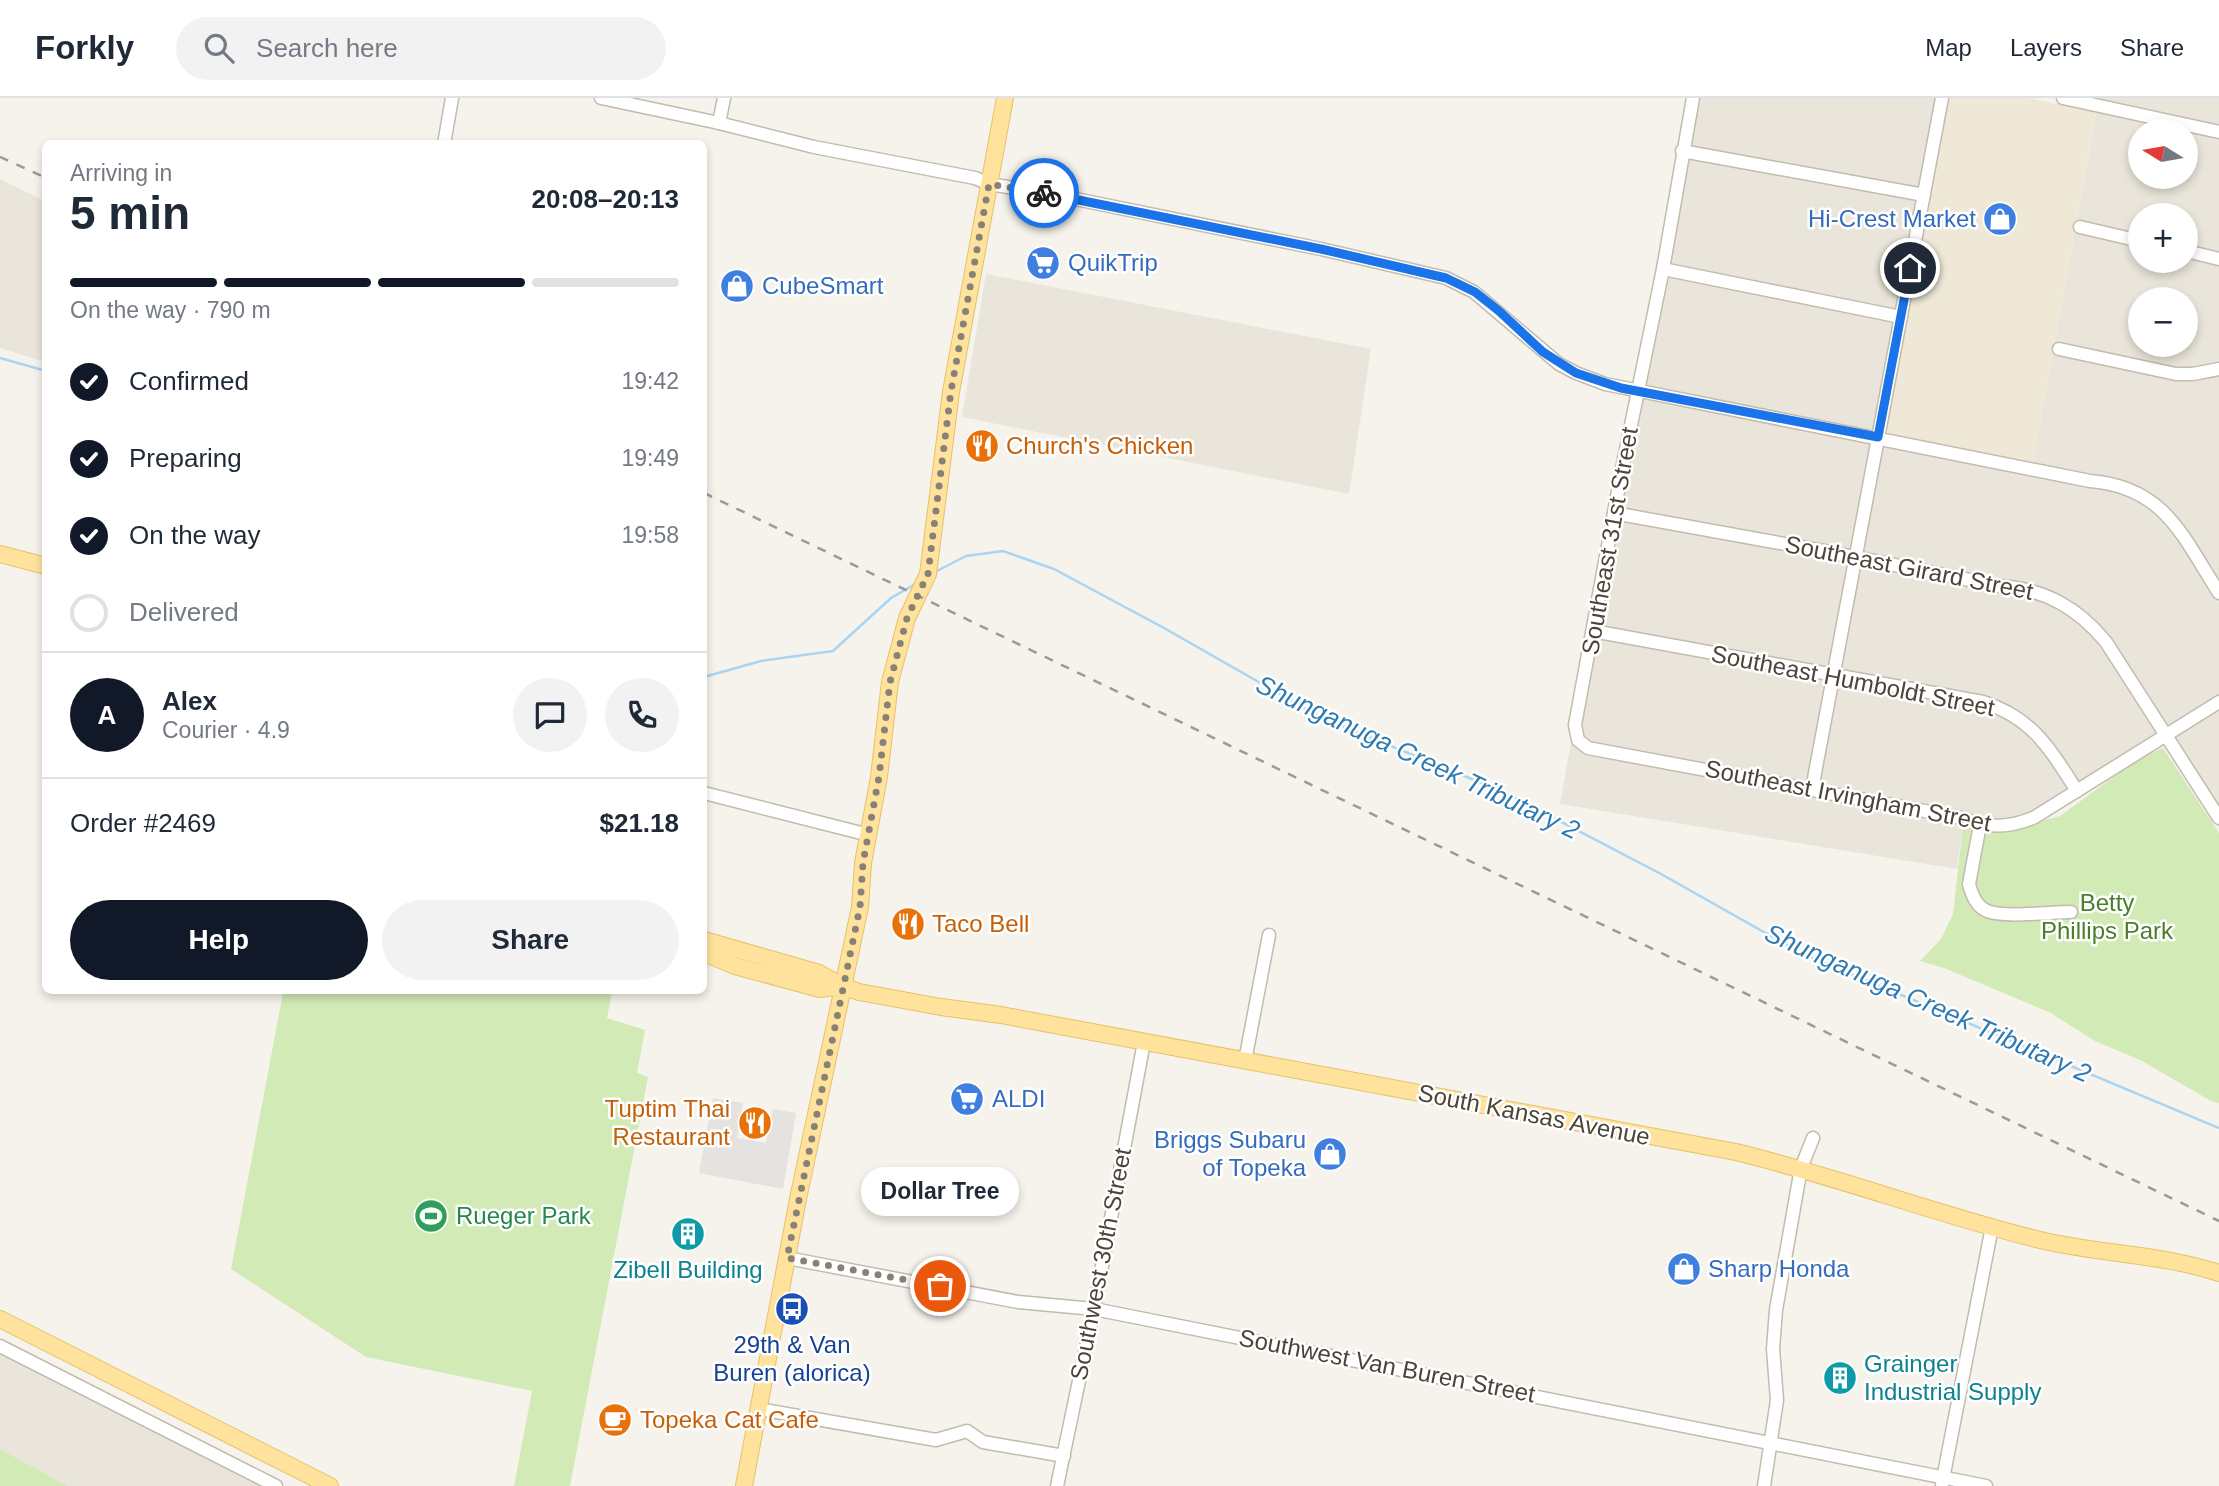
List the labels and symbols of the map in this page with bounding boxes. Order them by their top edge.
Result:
north arrow [2128,119,2198,189]
courier [1009,158,1079,228]
shop icon: Hi-Crest Market [1981,200,2019,238]
place label: Hi-Crest Market [1808,205,1976,232]
pin [1880,238,1940,298]
supermarket icon: QuikTrip [1024,244,1062,282]
place label: QuikTrip [1068,249,1158,276]
shop icon: CubeSmart [718,267,756,305]
place label: CubeSmart [762,272,884,299]
street label: Southeast 31st Street [1576,425,1643,657]
restaurant icon: Church's Chicken [963,427,1001,465]
place label: Church's Chicken [1006,432,1193,459]
street label: Southeast Girard Street [1783,530,2036,605]
street label: Southeast Humboldt Street [1709,640,1997,721]
water label: Shunganuga Creek Tributary 2 [1251,669,1585,846]
street label: Southeast Irvingham Street [1703,755,1994,837]
park label: Betty Phillips Park [2041,889,2174,944]
restaurant icon: Taco Bell [889,905,927,943]
place label: Taco Bell [932,910,1029,937]
water label: Shunganuga Creek Tributary 2 [1760,917,2096,1089]
street label: South Kansas Avenue [1416,1079,1652,1150]
supermarket icon: ALDI [948,1080,986,1118]
place label: ALDI [992,1085,1045,1112]
place label: Tuptim Thai Restaurant [605,1095,730,1150]
restaurant icon: Tuptim Thai Restaurant [736,1104,774,1142]
place label: Briggs Subaru of Topeka [1154,1126,1307,1181]
shop icon: Briggs Subaru of Topeka [1311,1135,1349,1173]
street label: Southwest 30th Street [1065,1145,1136,1382]
callout: Dollar Tree [861,1167,1019,1216]
sports icon: Rueger Park [412,1197,450,1235]
place label: Rueger Park [456,1202,592,1229]
building icon: Zibell Building [669,1215,707,1253]
shop icon: Sharp Honda [1665,1250,1703,1288]
place label: Sharp Honda [1708,1255,1850,1282]
place label: Zibell Building [613,1256,763,1283]
pin [910,1256,970,1316]
bus stop icon: 29th & Van Buren (alorica) [773,1290,811,1328]
street label: Southwest Van Buren Street [1237,1324,1538,1408]
place label: 29th & Van Buren (alorica) [713,1331,871,1386]
place label: Grainger Industrial Supply [1864,1350,2041,1405]
building icon: Grainger Industrial Supply [1821,1359,1859,1397]
cafe icon: Topeka Cat Cafe [596,1401,634,1439]
place label: Topeka Cat Cafe [640,1406,819,1433]

